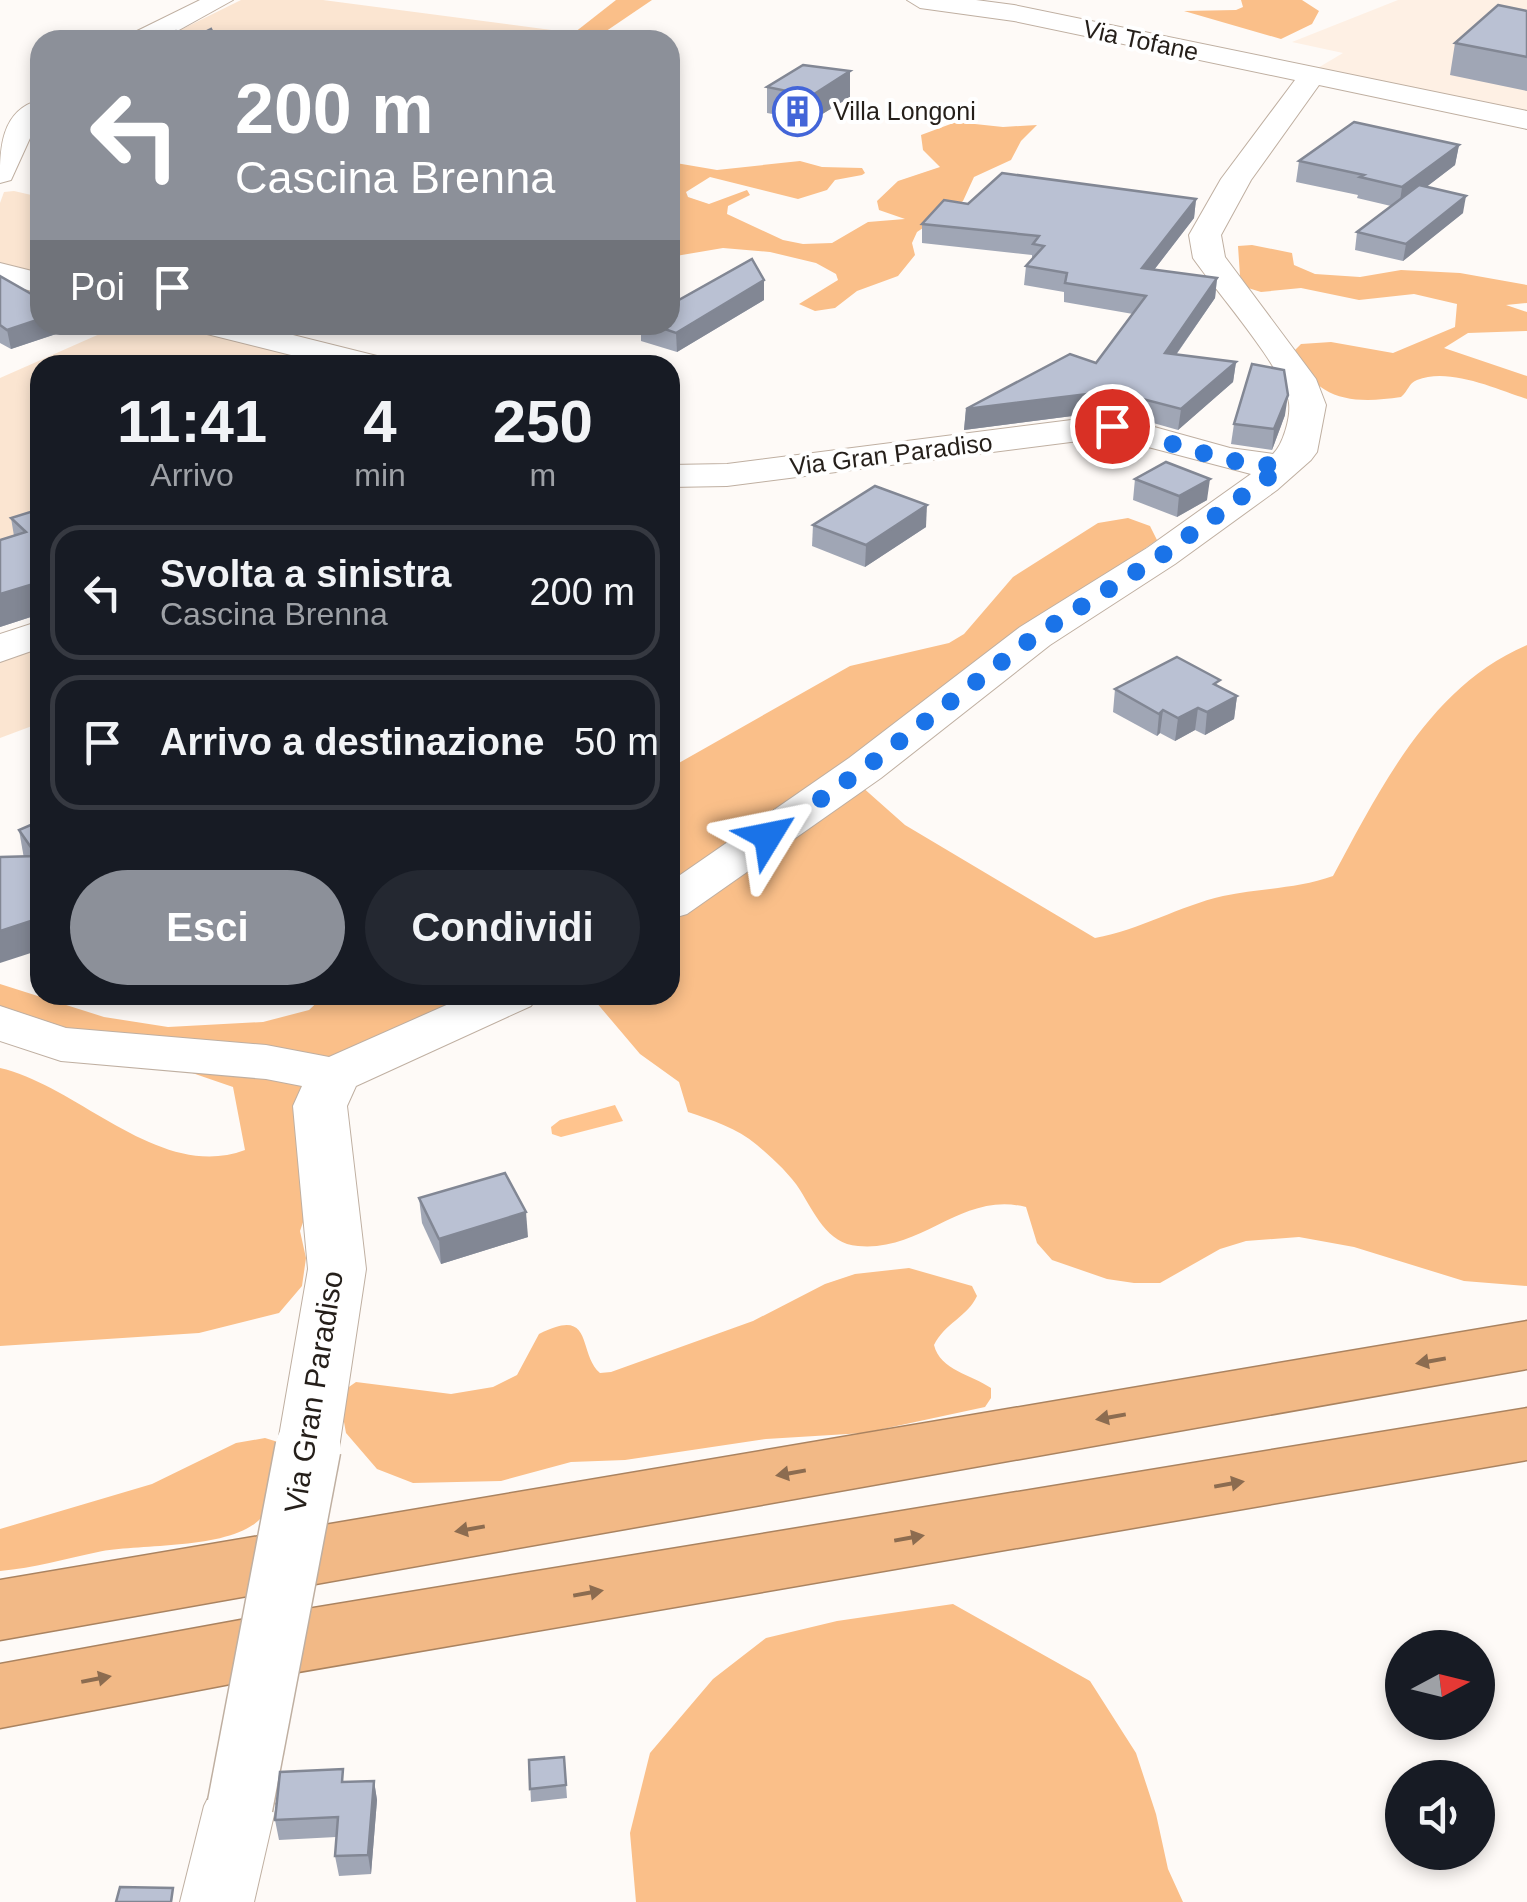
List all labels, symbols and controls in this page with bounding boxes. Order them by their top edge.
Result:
street label: Via Tofane [1081,14,1201,66]
icon: left [70,70,200,200]
text: 200 m [235,70,433,148]
building icon: Villa Longoni [772,85,824,137]
place label: Villa Longoni [833,97,976,125]
text: Cascina Brenna [235,152,555,203]
icon: arrive [145,260,200,315]
text: Poi [70,266,125,308]
pin [1070,384,1155,469]
text: 11:41 [117,388,267,455]
text: 4 [363,388,397,455]
text: 250 [493,388,593,455]
icon: arrive [1085,399,1140,454]
street label: Via Gran Paradiso [788,428,994,480]
text: Arrivo [150,457,234,493]
text: min [354,457,406,493]
text: m [530,457,556,493]
text: Svolta a sinistra [160,553,451,595]
icon: left [75,565,130,620]
text: 200 m [529,571,635,613]
text: Cascina Brenna [160,596,388,632]
icon: arrive [75,715,130,770]
text: Arrivo a destinazione [160,721,544,763]
text: 50 m [574,721,659,763]
position arrow [716,784,820,888]
button: Esci [70,870,345,985]
button: Condividi [365,870,640,985]
street label: Via Gran Paradiso [278,1269,349,1515]
one-way arrow [1415,1354,1446,1369]
one-way arrow [1095,1410,1126,1425]
one-way arrow [774,1466,806,1481]
one-way arrow [1214,1476,1246,1491]
one-way arrow [455,1521,486,1537]
one-way arrow [894,1530,925,1545]
one-way arrow [573,1584,605,1600]
north arrow [1385,1630,1495,1740]
map controls [1385,1630,1495,1870]
one-way arrow [81,1670,112,1686]
button: sound [1385,1760,1495,1870]

